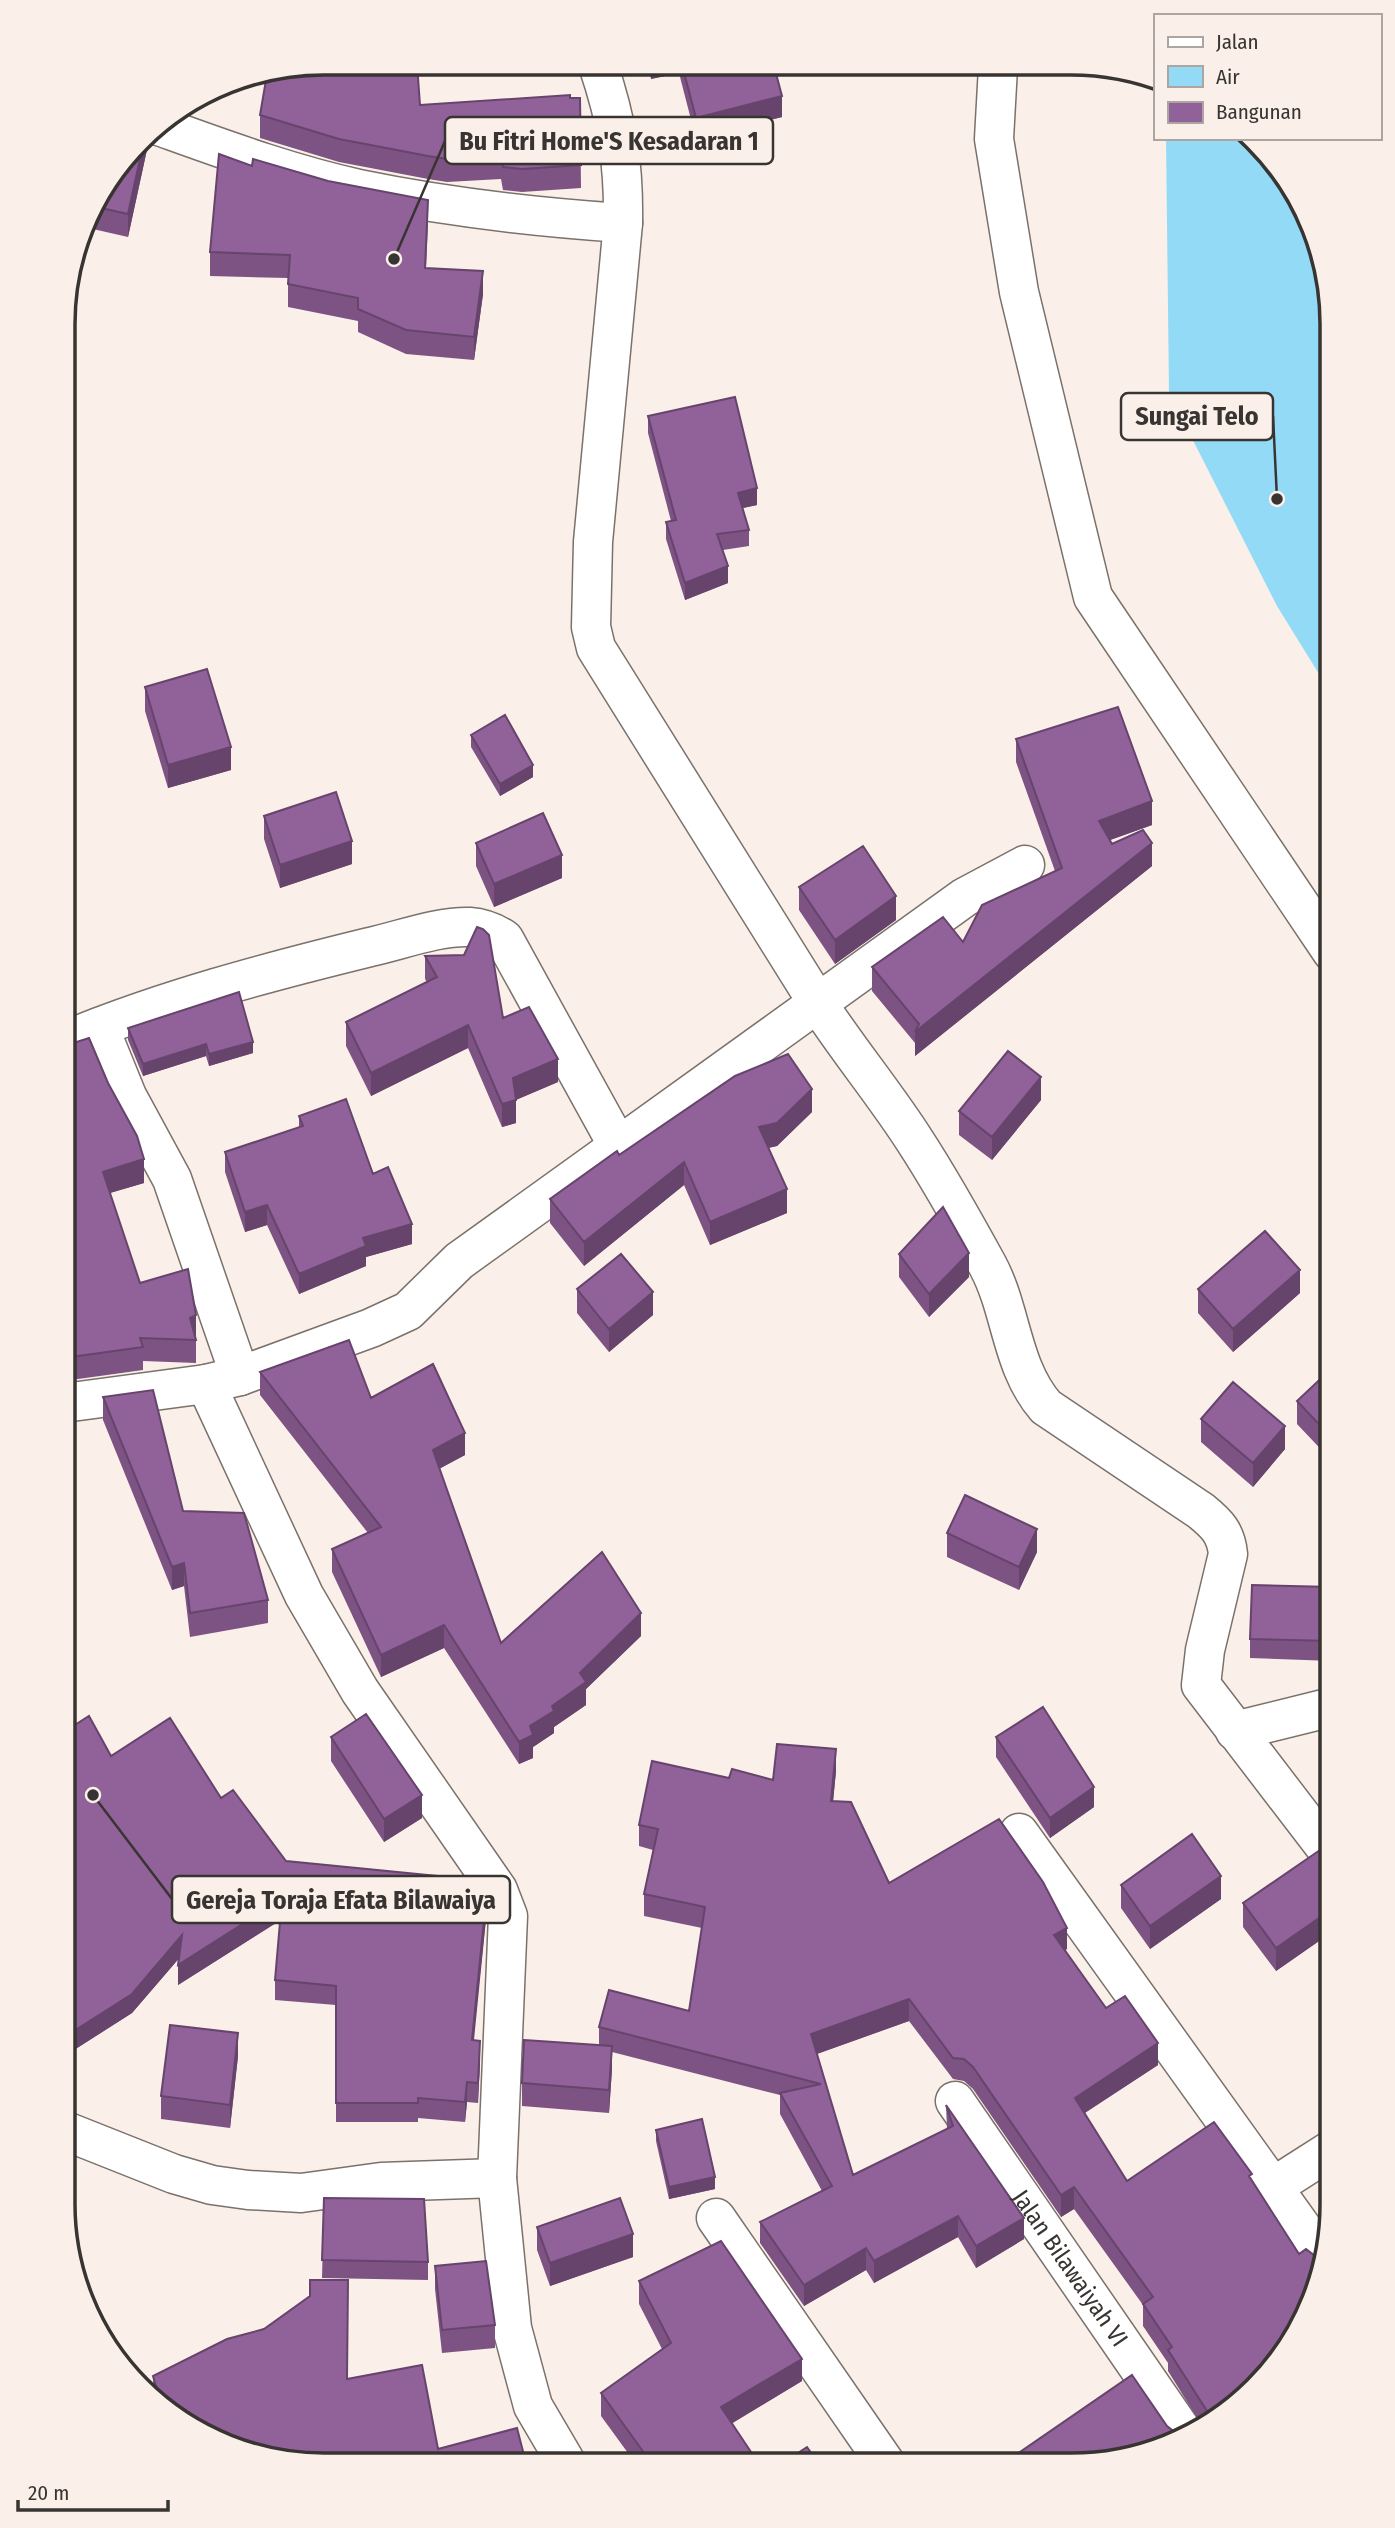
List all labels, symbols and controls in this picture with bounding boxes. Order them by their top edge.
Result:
legend [1154,14,1381,140]
text: Jalan [1216,29,1259,55]
text: Air [1216,64,1240,90]
text: Bangunan [1216,99,1302,125]
callout: Bu Fitri Home'S Kesadaran 1 [445,117,773,164]
text: Bu Fitri Home'S Kesadaran 1 [459,126,759,157]
callout: Sungai Telo [1121,393,1273,440]
text: Sungai Telo [1135,401,1259,432]
callout: Gereja Toraja Efata Bilawaiya [172,1876,510,1923]
text: Gereja Toraja Efata Bilawaiya [186,1885,496,1916]
street label: Jalan Bilawaiyah VI [1007,2185,1134,2352]
scale bar [18,2468,168,2512]
text: 20 m [28,2480,69,2506]

